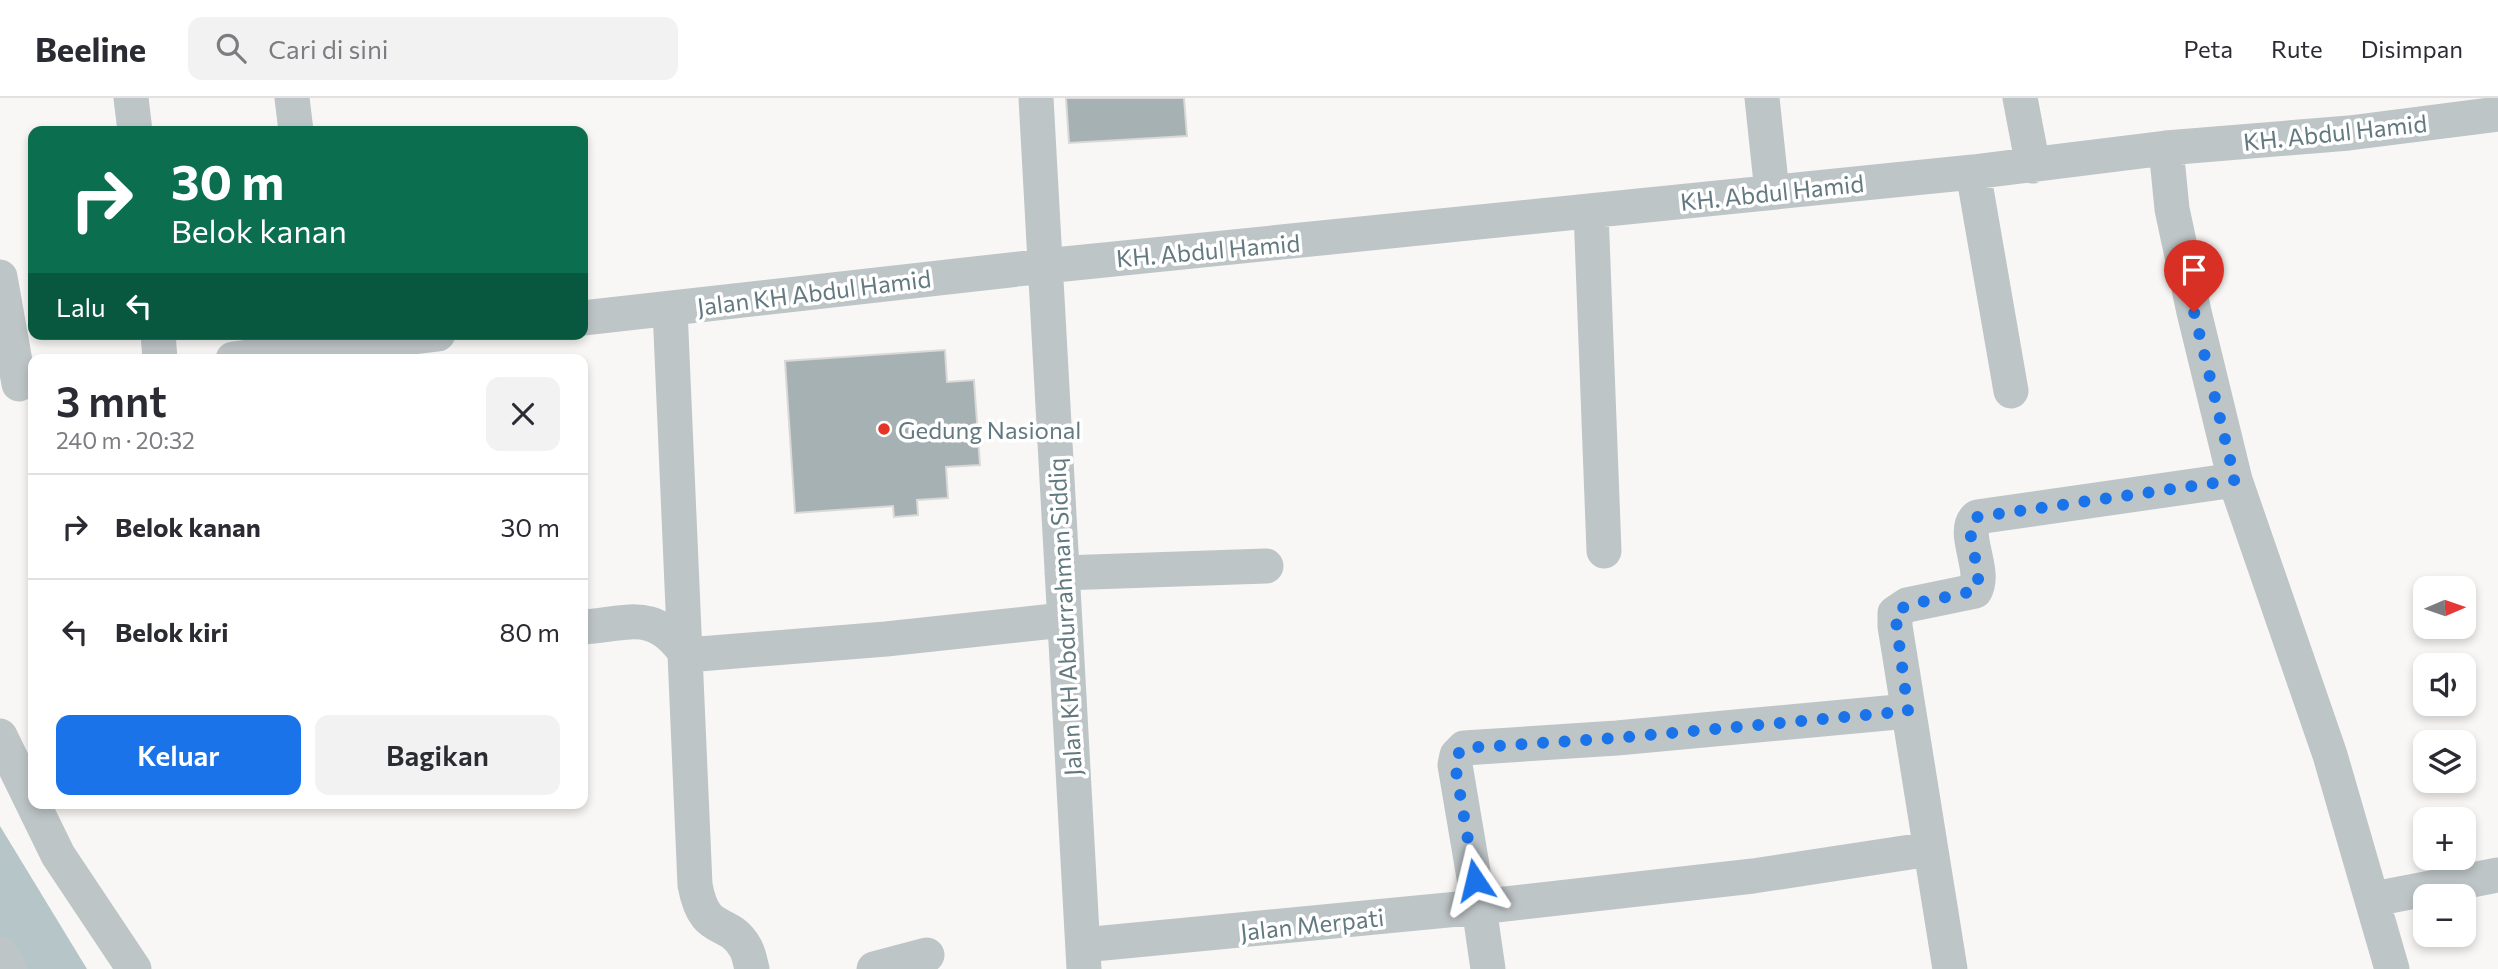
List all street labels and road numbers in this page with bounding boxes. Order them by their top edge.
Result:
street label: KH. Abdul Hamid [2242,108,2428,156]
street label: KH. Abdul Hamid [1679,168,1865,216]
street label: KH. Abdul Hamid [1115,228,1301,272]
street label: Jalan KH Abdul Hamid [695,263,933,321]
street label: Jalan KH Abdurrahman Siddiq [1041,457,1087,777]
street label: Jalan Merpati [1239,902,1385,946]

